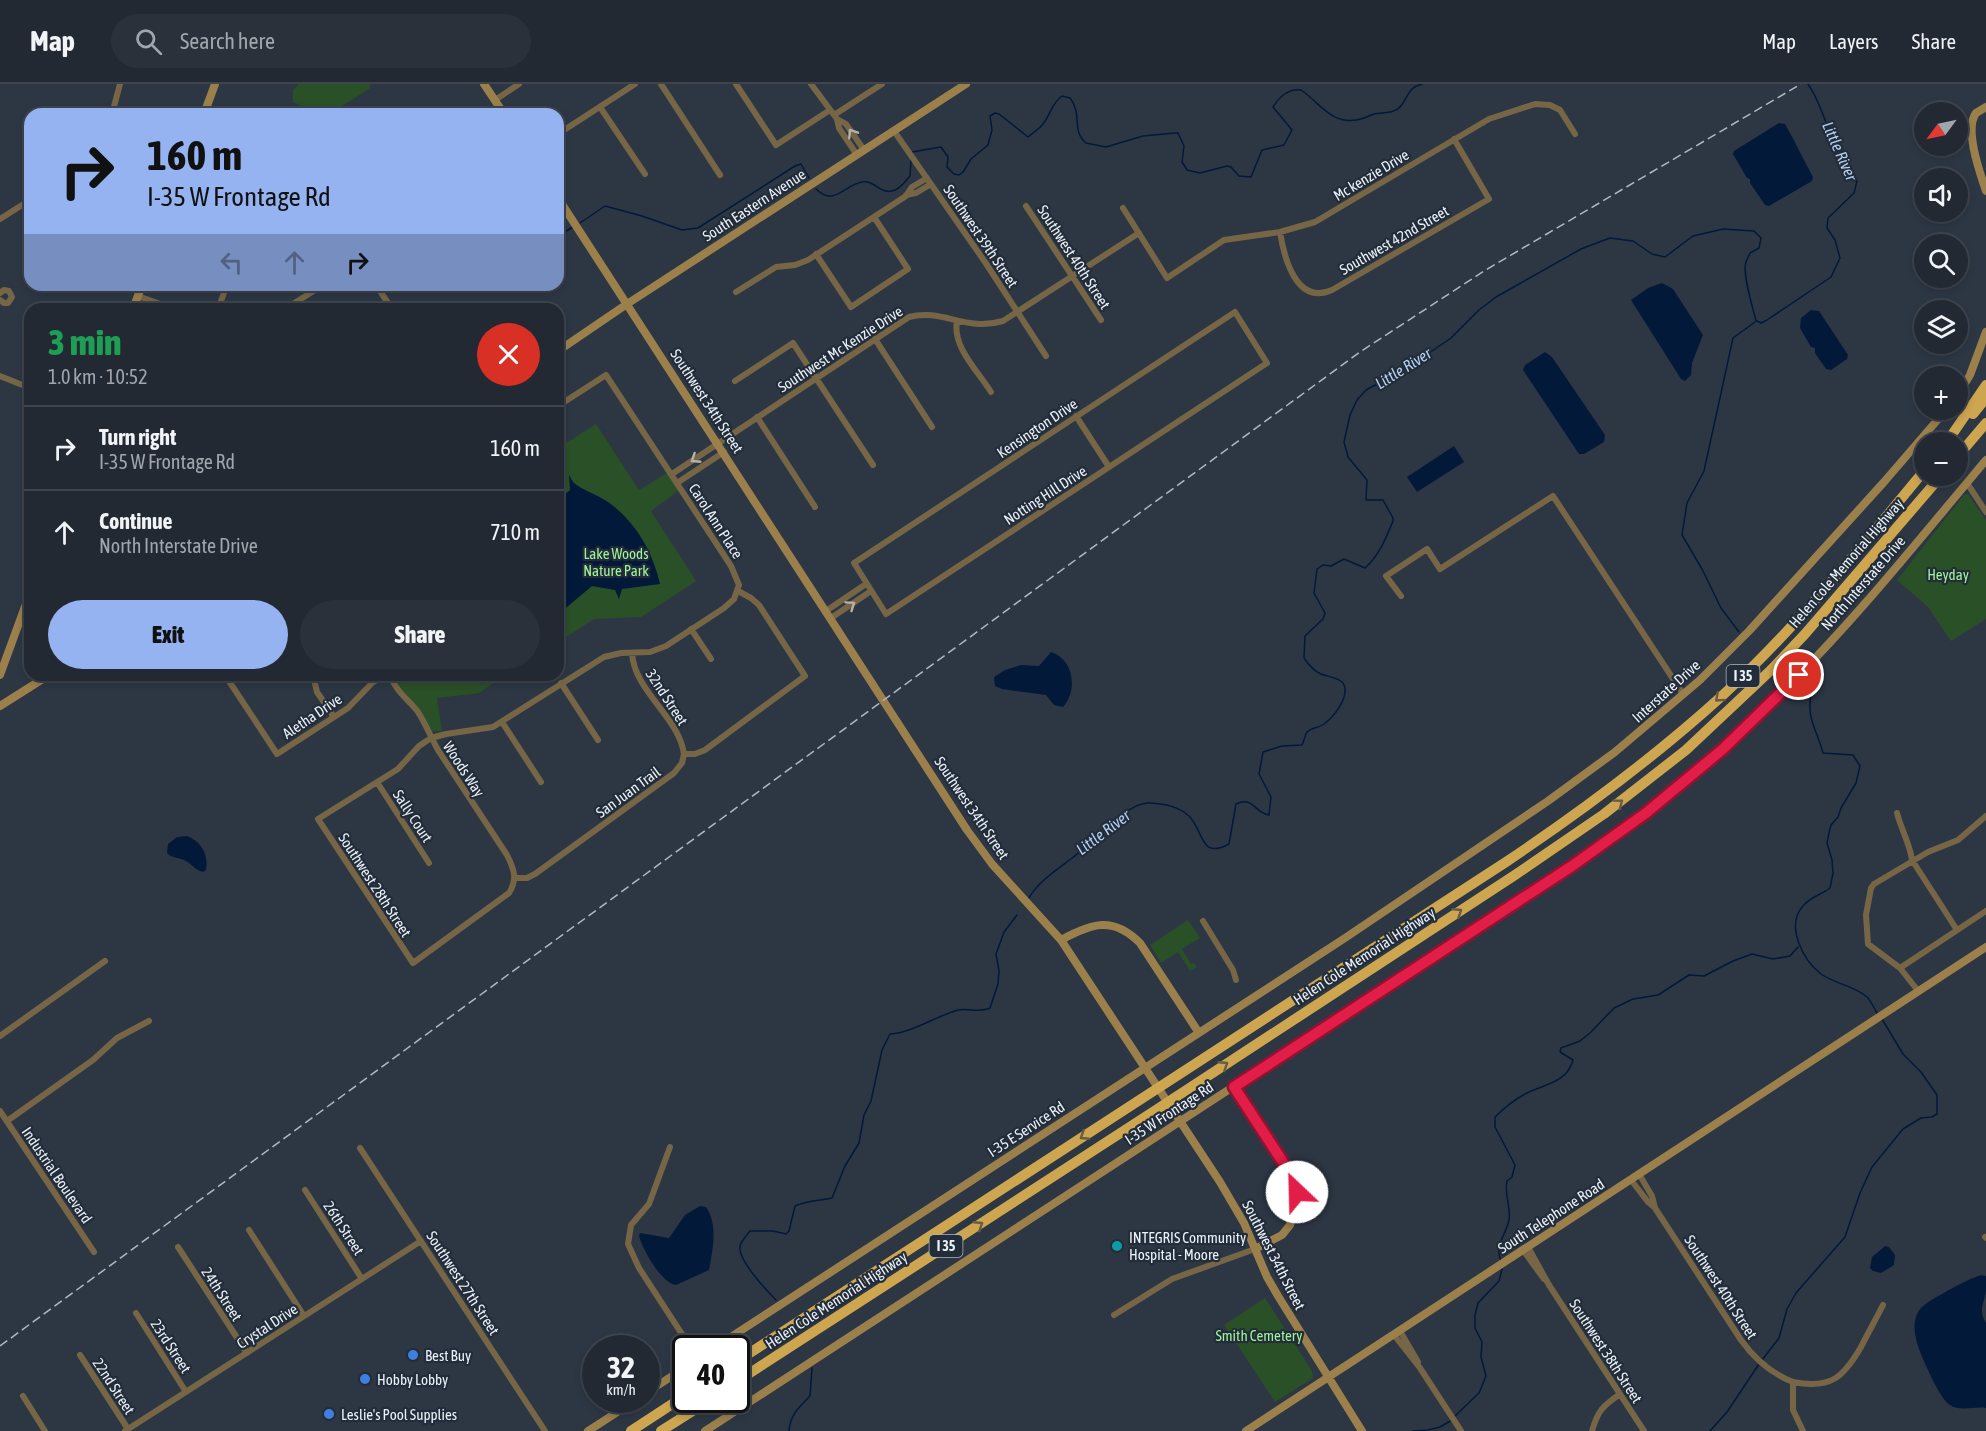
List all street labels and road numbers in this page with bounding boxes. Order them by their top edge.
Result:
street label: Mc kenzie Drive [1330,146,1412,204]
street label: South Eastern Avenue [699,165,809,245]
street label: Southwest 39th Street [940,181,1022,291]
street label: Southwest 40th Street [1034,202,1114,312]
street label: Southwest 42nd Street [1337,202,1451,278]
street label: Southwest Mc Kenzie Drive [775,302,906,396]
street label: Southwest 34th Street [667,346,747,456]
street label: Kensington Drive [994,395,1081,461]
street label: Notting Hill Drive [1001,462,1090,528]
street label: Carol Ann Place [685,480,747,562]
street label: Helen Cole Memorial Highway [1785,495,1907,631]
street label: North Interstate Drive [1818,532,1909,634]
street label: Interstate Drive [1629,656,1704,726]
road number: I 35 [1726,665,1760,687]
street label: 32nd Street [643,666,691,728]
street label: Aletha Drive [279,690,345,742]
street label: Woods Way [440,738,488,800]
street label: Southwest 34th Street [931,753,1013,863]
street label: San Juan Trail [593,763,663,821]
street label: Sally Court [390,787,436,845]
street label: Southwest 28th Street [335,830,415,940]
street label: Helen Cole Memorial Highway [1290,904,1438,1008]
street label: I-35 W Frontage Rd [1122,1078,1216,1148]
street label: I-35 E Service Rd [984,1098,1068,1160]
street label: Industrial Boulevard [19,1124,95,1226]
street label: South Telephone Road [1495,1175,1607,1257]
street label: 26th Street [320,1198,368,1258]
street label: Southwest 34th Street [1239,1198,1309,1312]
street label: Southwest 27th Street [423,1228,503,1338]
street label: Southwest 40th Street [1681,1232,1761,1342]
road number: I 35 [930,1235,962,1257]
street label: Helen Cole Memorial Highway [762,1248,910,1352]
street label: 24th Street [198,1264,246,1324]
street label: Southwest 38th Street [1566,1296,1646,1406]
street label: Crystal Drive [233,1300,301,1352]
street label: 23rd Street [147,1316,195,1376]
street label: 22nd Street [90,1355,138,1417]

